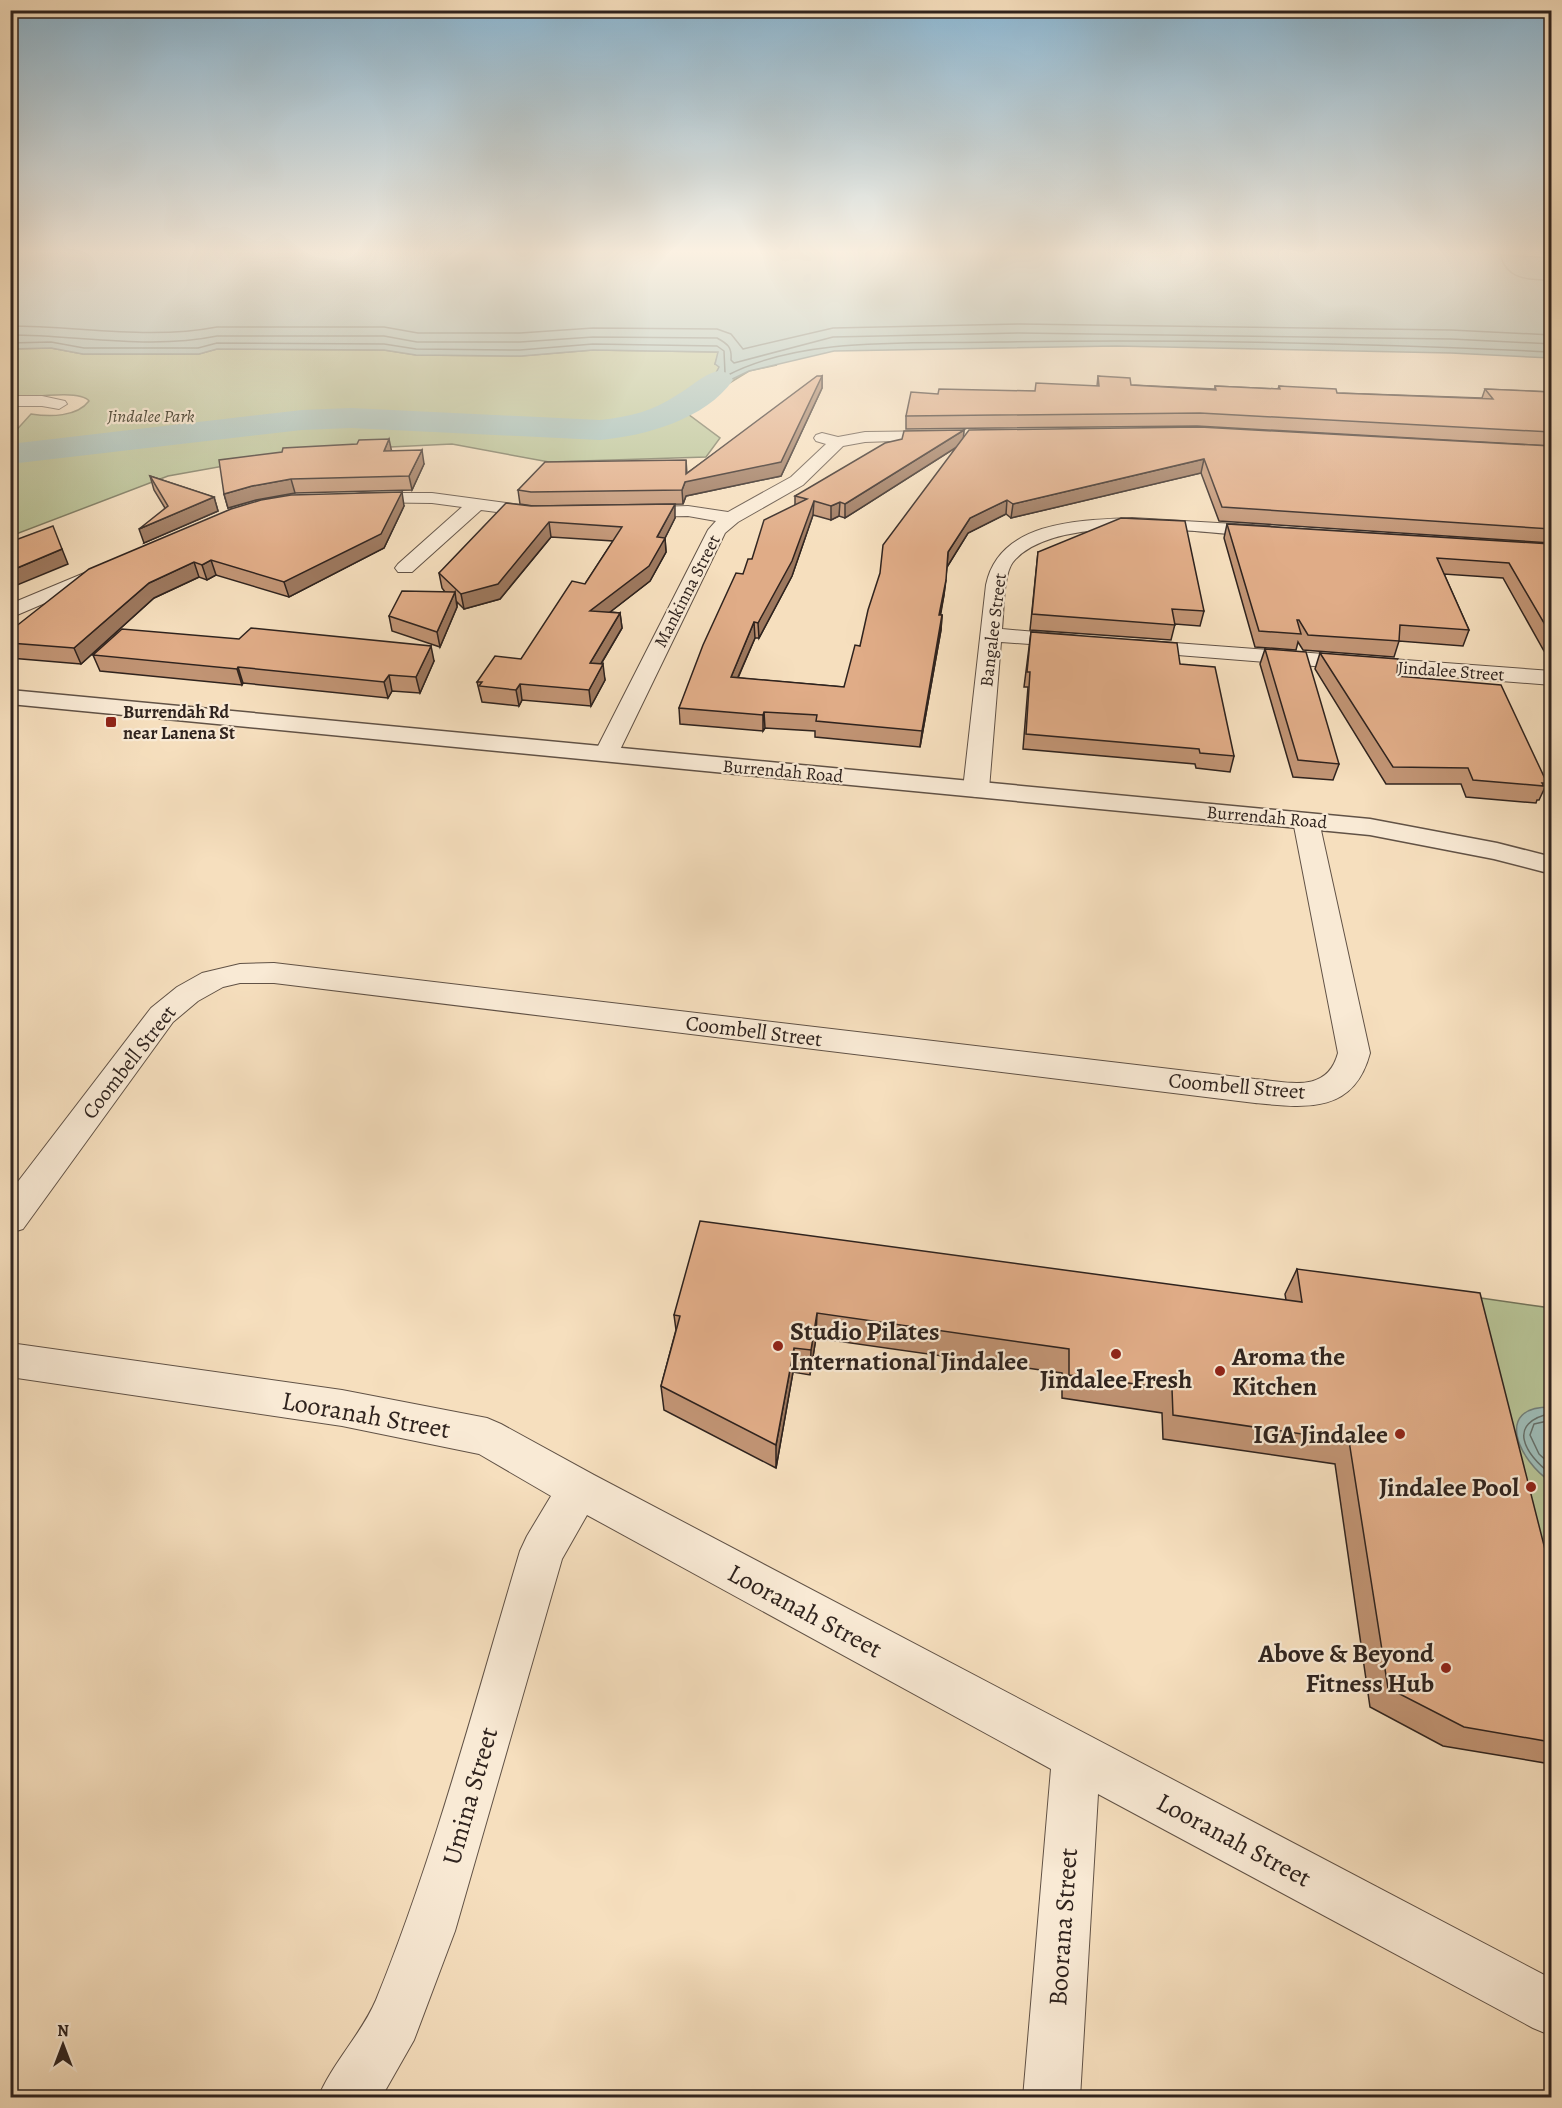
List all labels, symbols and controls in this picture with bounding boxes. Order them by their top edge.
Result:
park label: Jindalee Park [106,404,195,428]
street label: Mankinna Street [648,531,726,651]
street label: Bangalee Street [974,572,1012,688]
street label: Jindalee Street [1397,655,1505,687]
place label: Burrendah Rd near Lanena St [123,700,235,745]
marker: Burrendah Rd near Lanena St [104,715,118,729]
street label: Burrendah Road [722,754,845,788]
street label: Burrendah Road [1206,800,1329,834]
street label: Coombell Street [76,999,182,1125]
street label: Coombell Street [684,1009,824,1053]
street label: Coombell Street [1167,1066,1307,1106]
place label: Studio Pilates International Jindalee [790,1314,1028,1379]
marker: Studio Pilates International Jindalee [771,1339,785,1353]
place label: Aroma the Kitchen [1231,1339,1345,1404]
marker: Jindalee Fresh [1109,1347,1123,1361]
place label: Jindalee Fresh [1040,1362,1192,1397]
marker: Aroma the Kitchen [1213,1364,1227,1378]
street label: Looranah Street [279,1383,453,1447]
place label: IGA Jindalee [1253,1417,1388,1452]
marker: IGA Jindalee [1393,1427,1407,1441]
place label: Jindalee Pool [1379,1470,1519,1505]
marker: Jindalee Pool [1524,1480,1538,1494]
street label: Looranah Street [722,1556,889,1667]
place label: Above & Beyond Fitness Hub [1257,1636,1435,1701]
marker: Above & Beyond Fitness Hub [1439,1661,1453,1675]
street label: Umina Street [434,1723,506,1869]
street label: Looranah Street [1151,1785,1318,1896]
street label: Boorana Street [1040,1846,1086,2007]
north arrow [33,2015,93,2075]
text: N [57,2020,69,2042]

